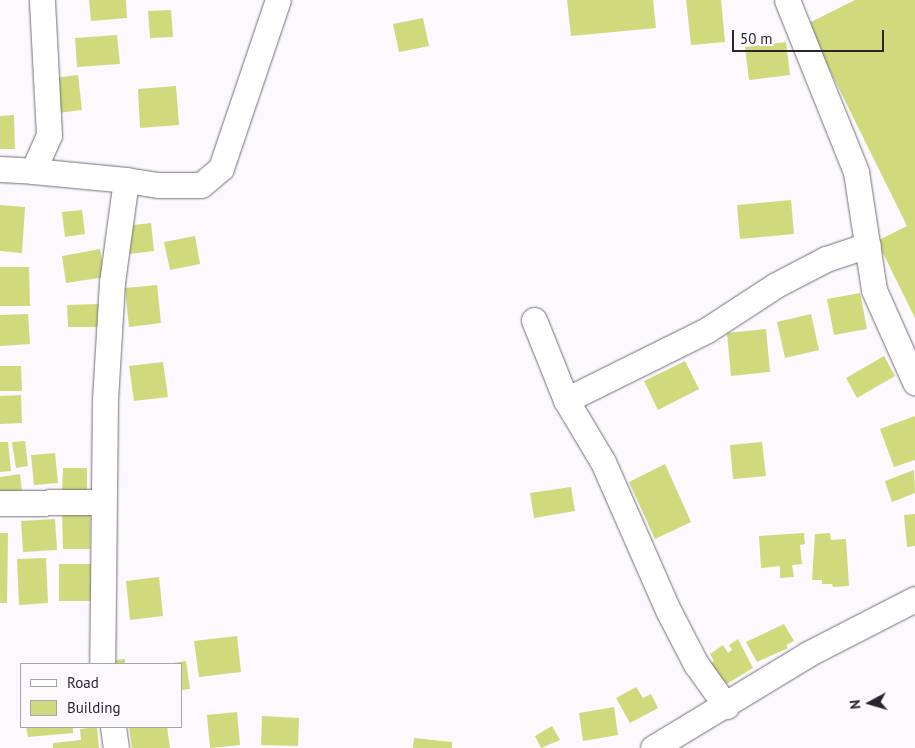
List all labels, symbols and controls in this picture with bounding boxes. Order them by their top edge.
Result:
scale bar [735,20,888,52]
text: 50 m [740,29,773,48]
legend [20,663,182,728]
text: Road [67,673,99,692]
north arrow [845,678,895,728]
text: Building [67,698,121,717]
text: N [846,699,865,710]

